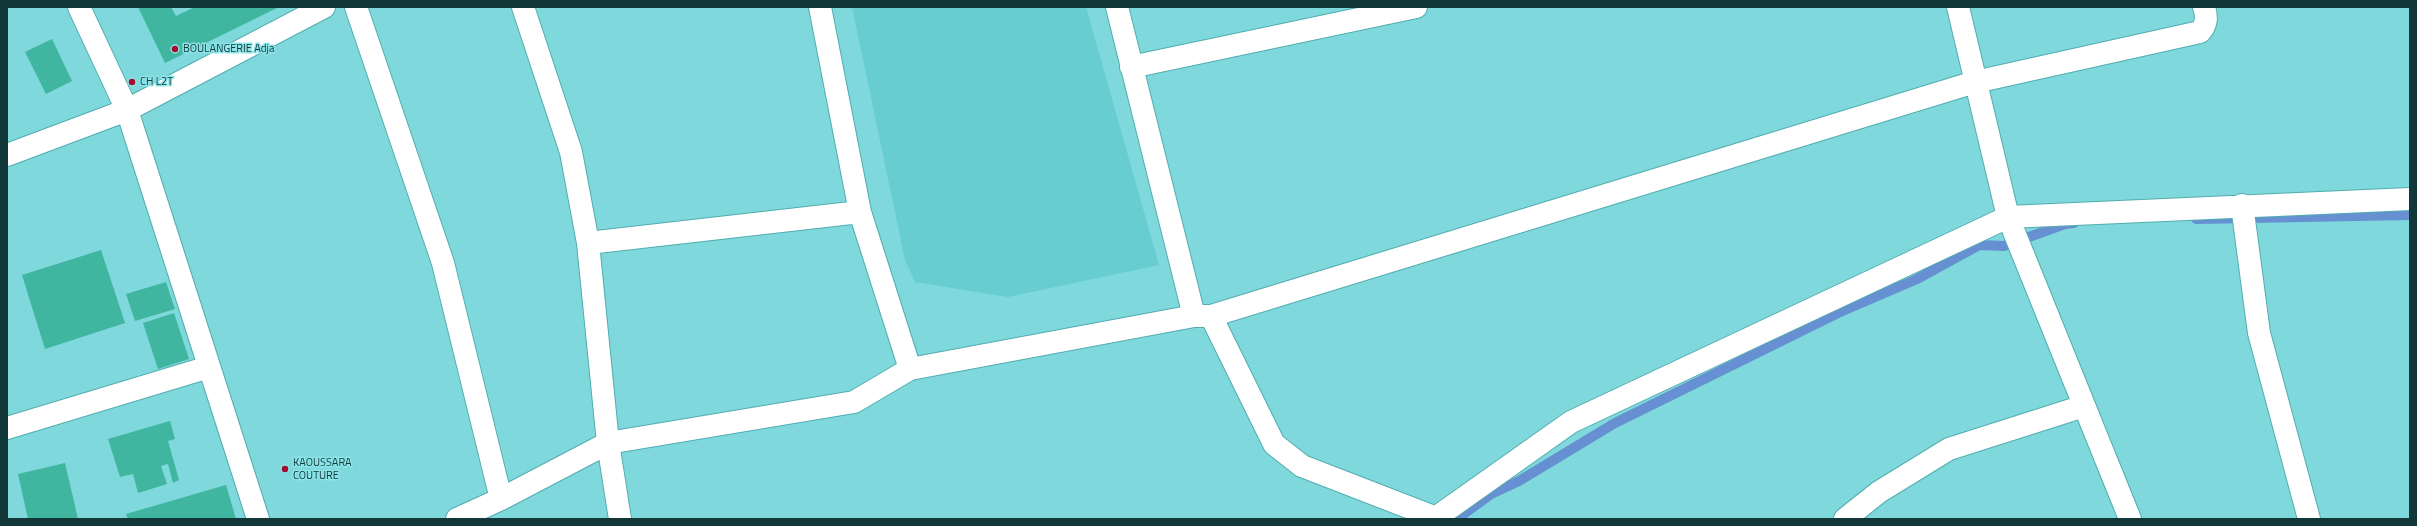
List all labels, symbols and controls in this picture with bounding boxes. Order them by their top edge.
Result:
place label: BOULANGERIE Adja [183,42,274,56]
marker: BOULANGERIE Adja [170,44,180,54]
place label: CH L2T [140,75,173,89]
marker: CH L2T [127,77,137,87]
place label: KAOUSSARA COUTURE [293,456,352,482]
marker: KAOUSSARA COUTURE [280,464,290,474]

